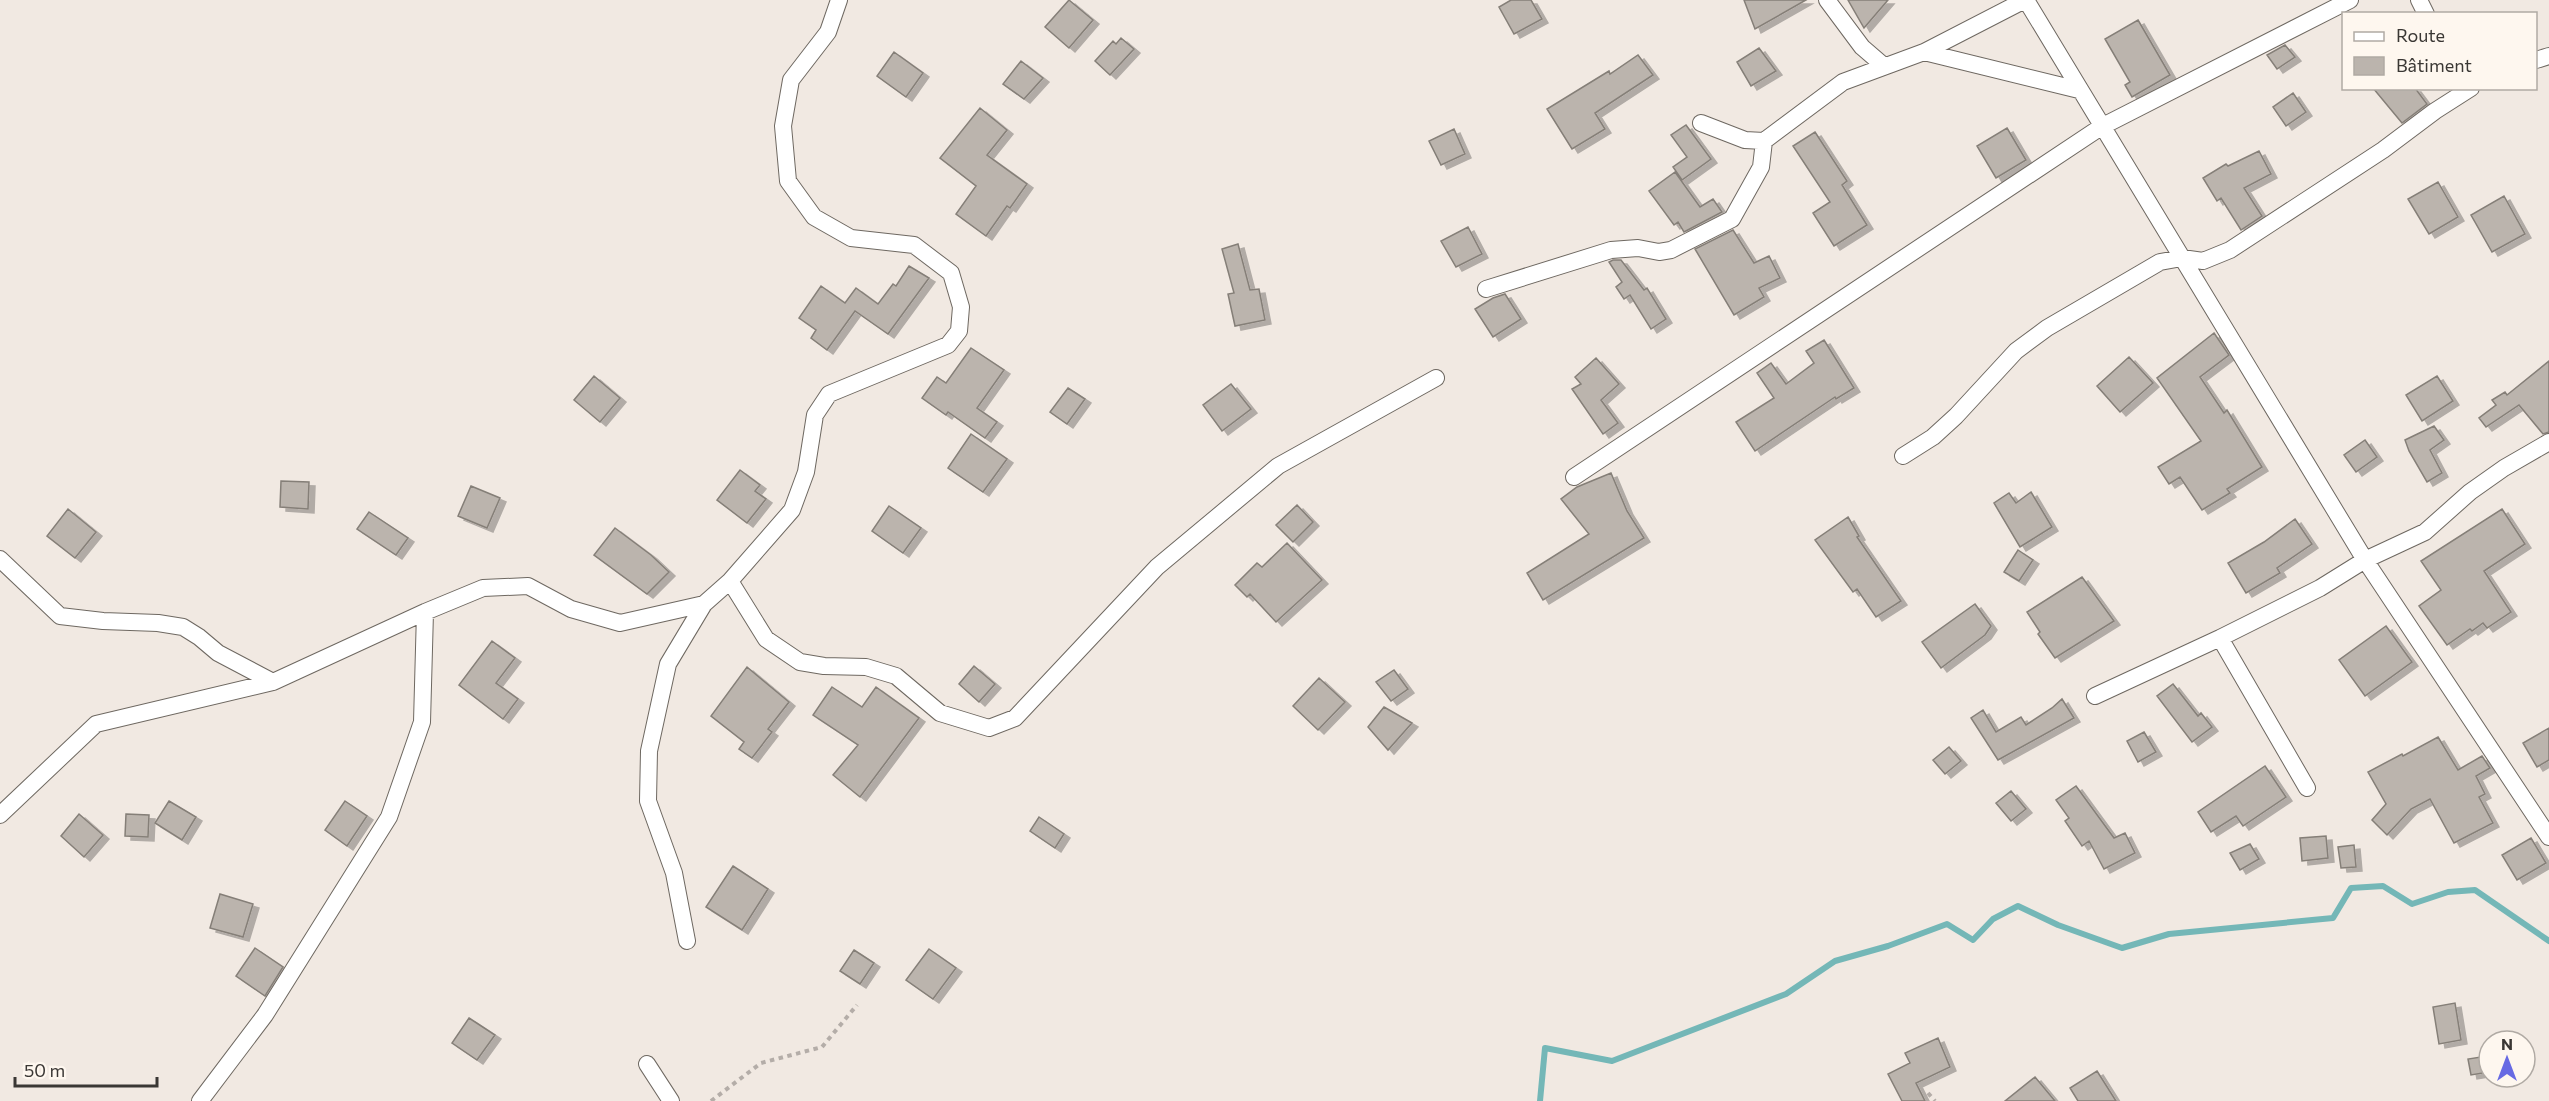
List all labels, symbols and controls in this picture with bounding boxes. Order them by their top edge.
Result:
legend [2342,12,2537,90]
text: Route [2396,24,2445,46]
text: Bâtiment [2396,54,2472,76]
north arrow [2477,1029,2537,1089]
text: N [2501,1034,2513,1053]
scale bar [15,1050,158,1088]
text: 50 m [24,1059,65,1081]

